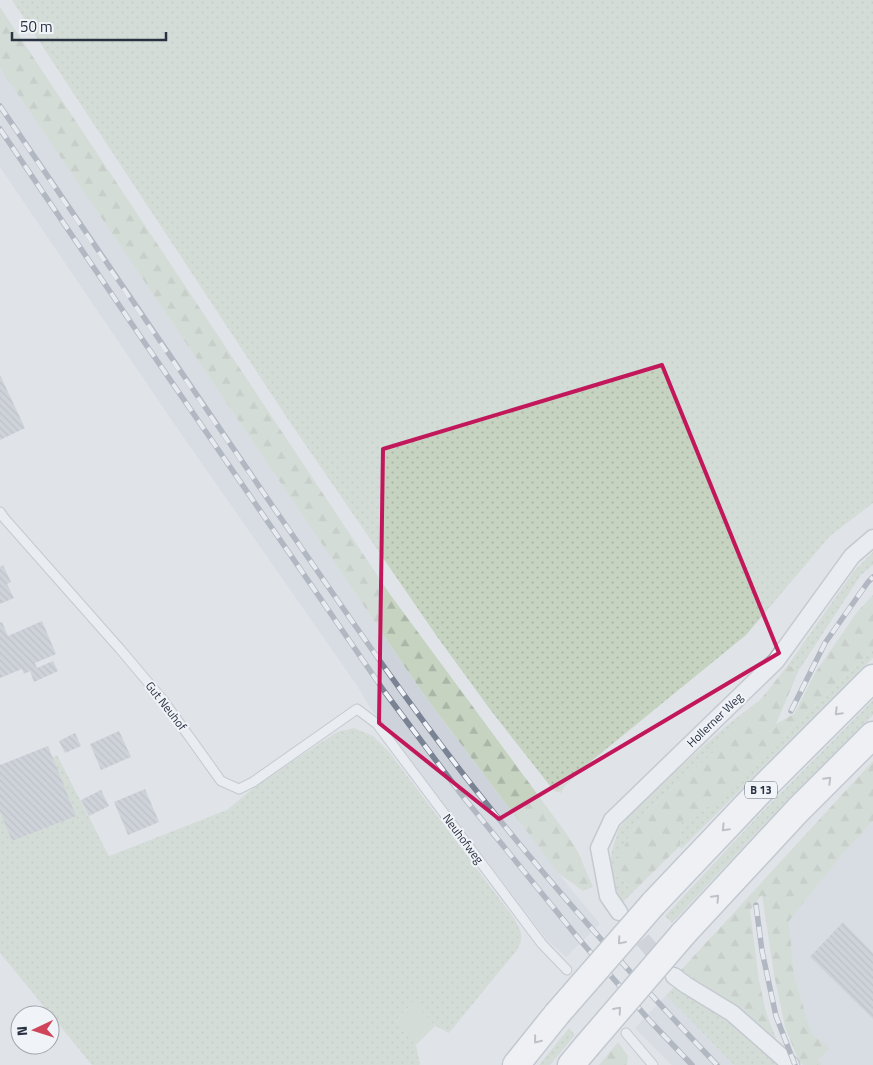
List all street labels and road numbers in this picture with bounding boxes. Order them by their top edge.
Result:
street label: Gut Neuhof [141,677,192,734]
street label: Hollerner Weg [682,688,747,752]
road number: B 13 [745,782,777,798]
street label: Neuhofweg [438,810,489,868]

